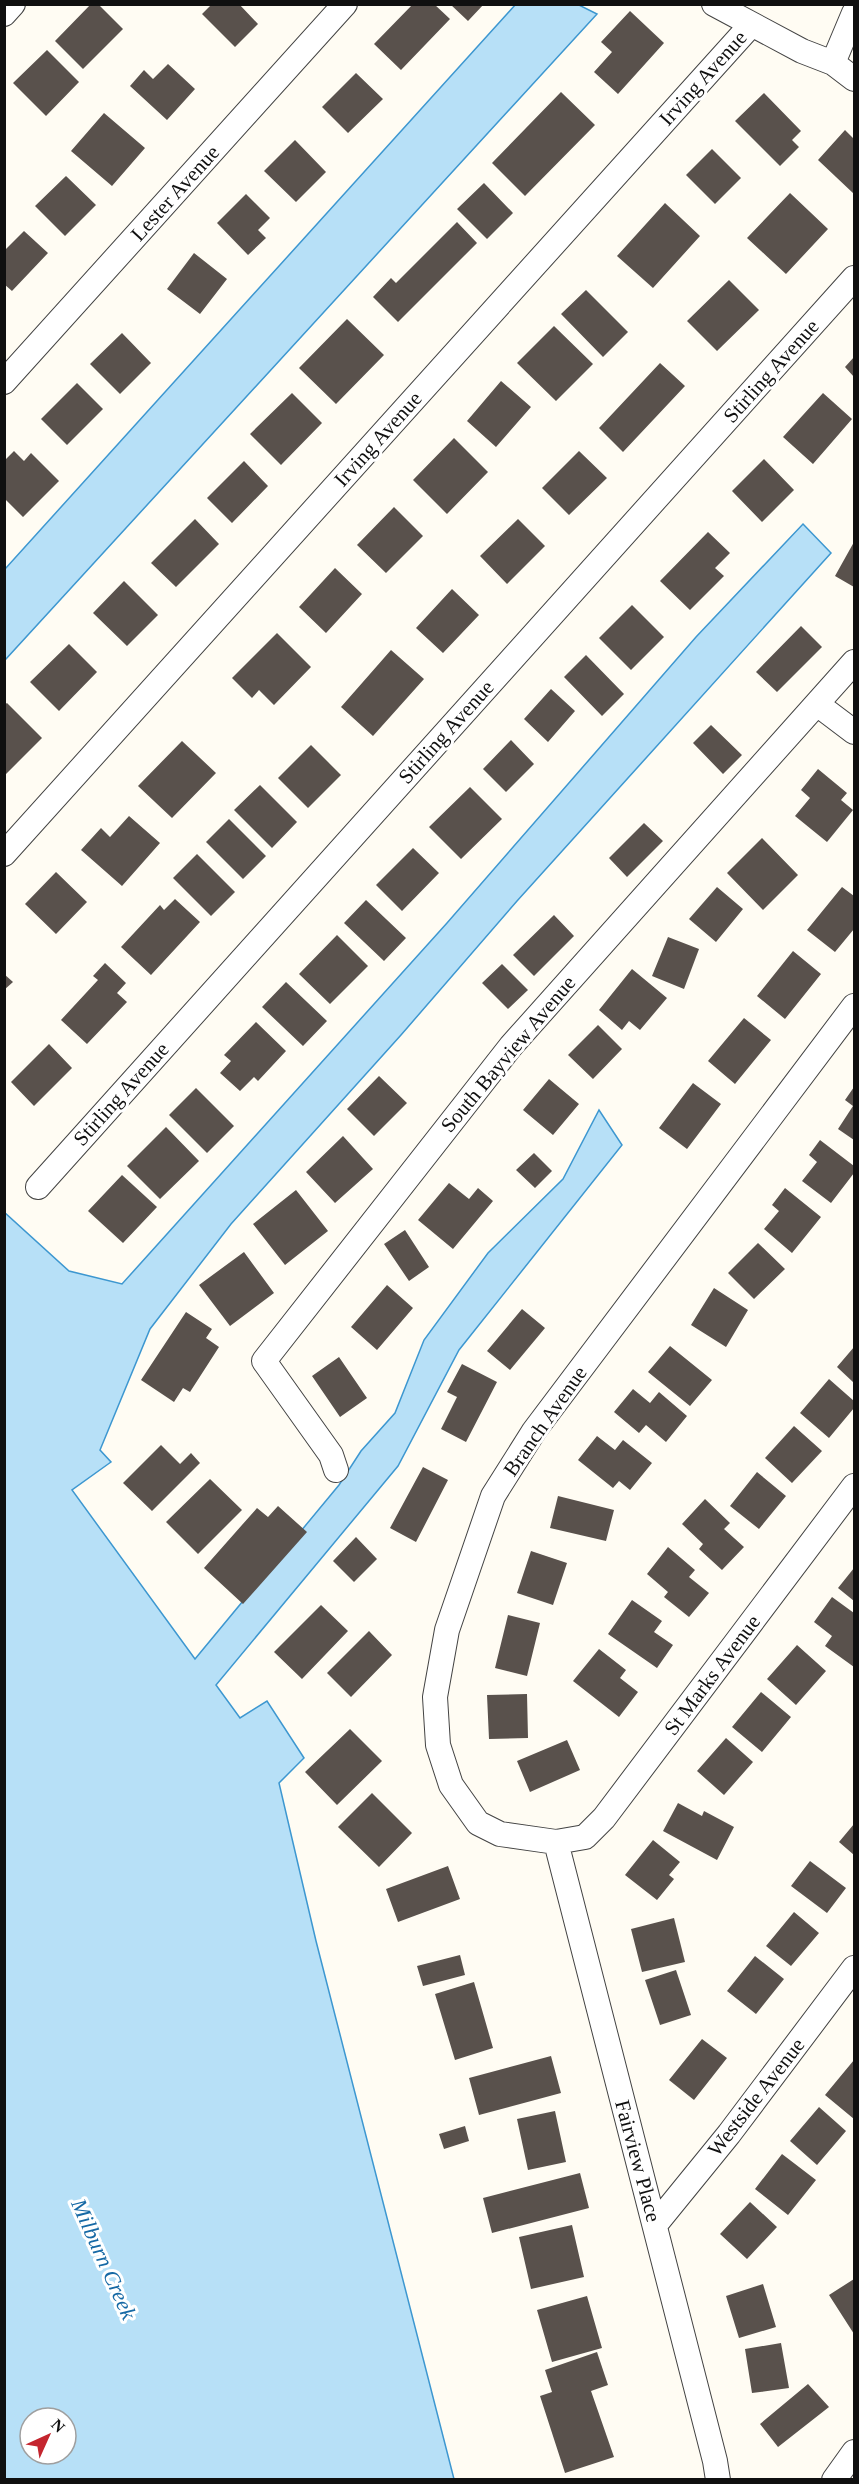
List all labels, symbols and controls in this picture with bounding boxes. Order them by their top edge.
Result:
street label: Irving Avenue [654,26,752,130]
street label: Lester Avenue [126,140,224,246]
street label: Stirling Avenue [718,314,824,428]
street label: Irving Avenue [329,387,427,491]
street label: Stirling Avenue [393,675,499,789]
street label: South Bayview Avenue [436,971,580,1137]
street label: Stirling Avenue [68,1037,174,1151]
street label: Branch Avenue [498,1361,592,1481]
street label: St Marks Avenue [659,1610,765,1740]
street label: Westside Avenue [702,2033,810,2161]
street label: Fairview Place [610,2097,666,2225]
water label: Milburn Creek [66,2194,142,2324]
north arrow [18,2406,78,2466]
text: N [48,2416,69,2436]

